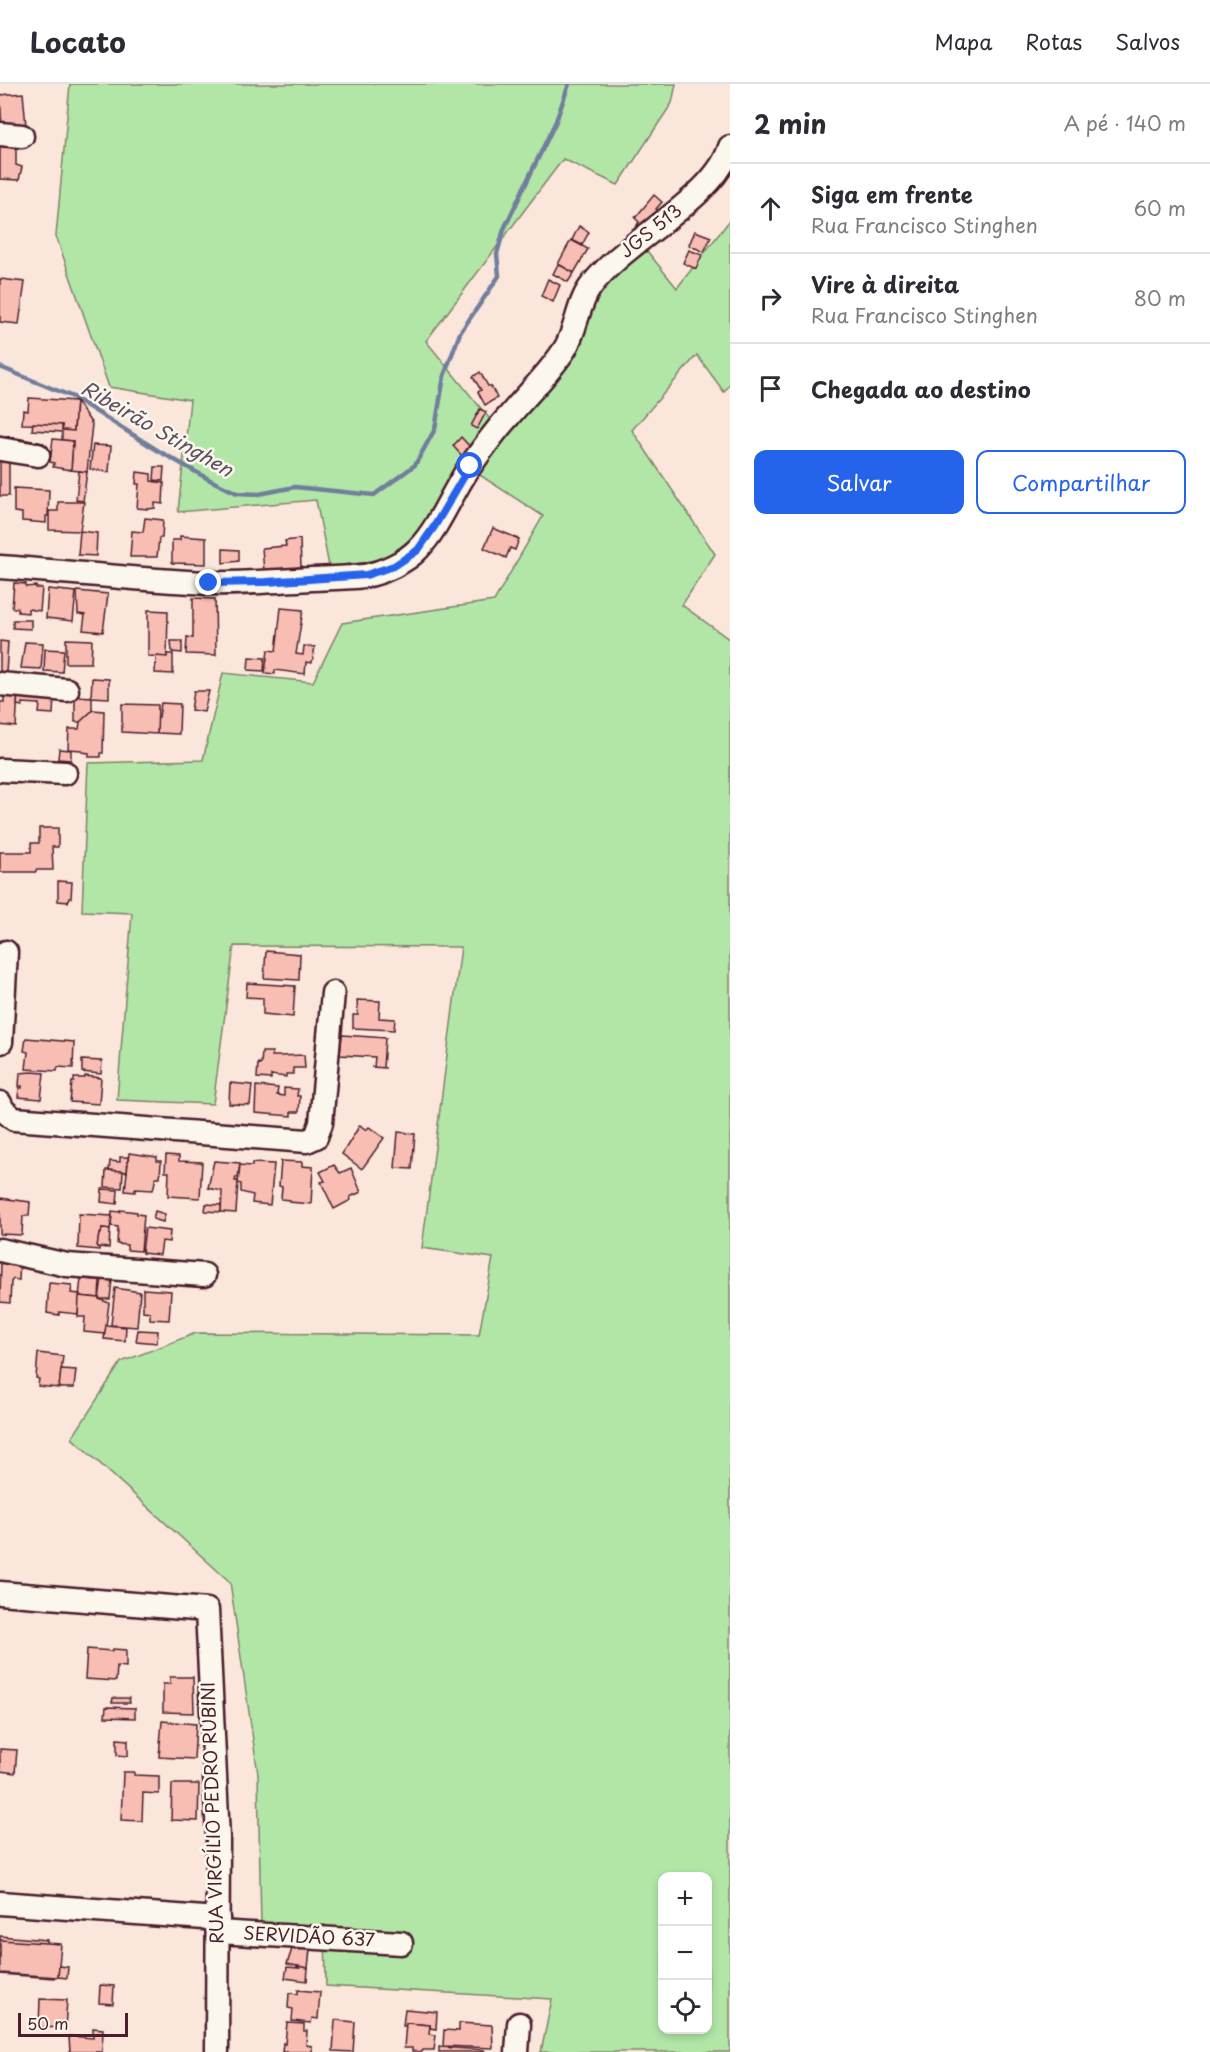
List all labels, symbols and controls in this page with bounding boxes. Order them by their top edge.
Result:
text: Locato [30,20,126,63]
text: Mapa [935,25,992,57]
text: Rotas [1025,25,1082,57]
text: Salvos [1115,25,1180,57]
text: 2 min [754,104,827,143]
text: A pé · 140 m [1064,108,1186,138]
text: Siga em frente [811,177,973,210]
icon: ahead [754,192,787,225]
text: 60 m [1134,193,1186,223]
street label: JGS 513 [613,196,687,263]
text: Rua Francisco Stinghen [811,210,1038,240]
text: Vire à direita [811,267,959,300]
icon: right [754,282,787,315]
text: 80 m [1134,283,1186,313]
text: Rua Francisco Stinghen [811,300,1038,330]
icon: arrive [754,372,787,405]
text: Chegada ao destino [811,372,1031,405]
water label: Ribeirão Stinghen [76,373,240,484]
button: Salvar [754,450,964,514]
button: Compartilhar [976,450,1186,514]
route start [456,452,482,478]
route end [195,569,221,595]
street label: RUA VIRGÍLIO PEDRO RUBINI [193,1682,230,1945]
map controls [658,1872,712,2034]
button: + [658,1872,712,1926]
street label: SERVIDÃO 637 [243,1919,376,1952]
button: − [658,1926,712,1980]
button: locate [658,1980,712,2034]
scale bar [18,2010,128,2038]
text: 50 m [27,2011,68,2035]

